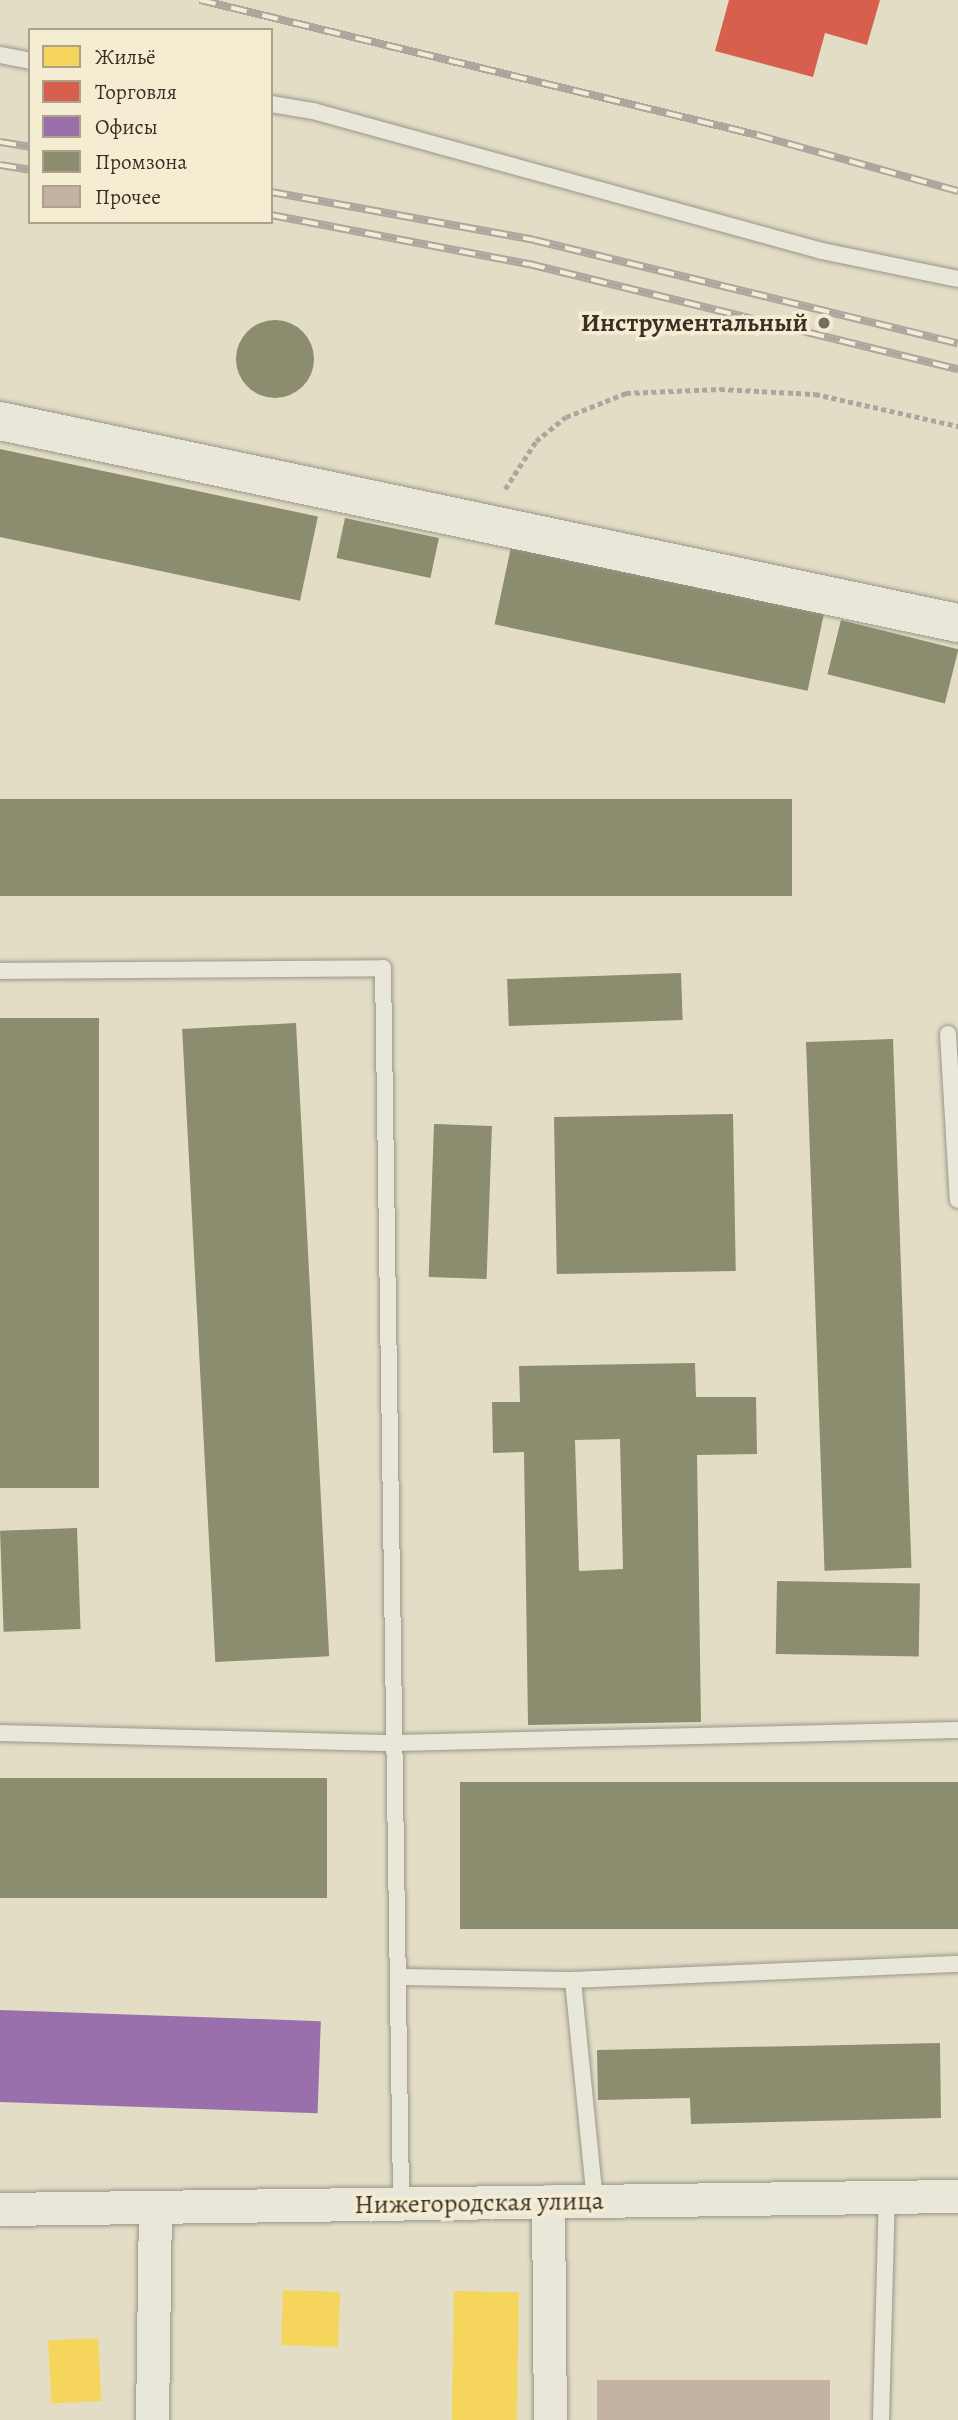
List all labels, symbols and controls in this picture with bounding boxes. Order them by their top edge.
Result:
legend [28,28,273,224]
text: Жильё [95,43,156,71]
text: Торговля [95,78,177,106]
text: Офисы [95,113,158,141]
text: Промзона [95,148,187,176]
text: Прочее [95,183,161,211]
place label: Инструментальный [581,307,808,339]
marker: Инструментальный [814,313,834,333]
street label: Нижегородская улица [354,2185,604,2221]

